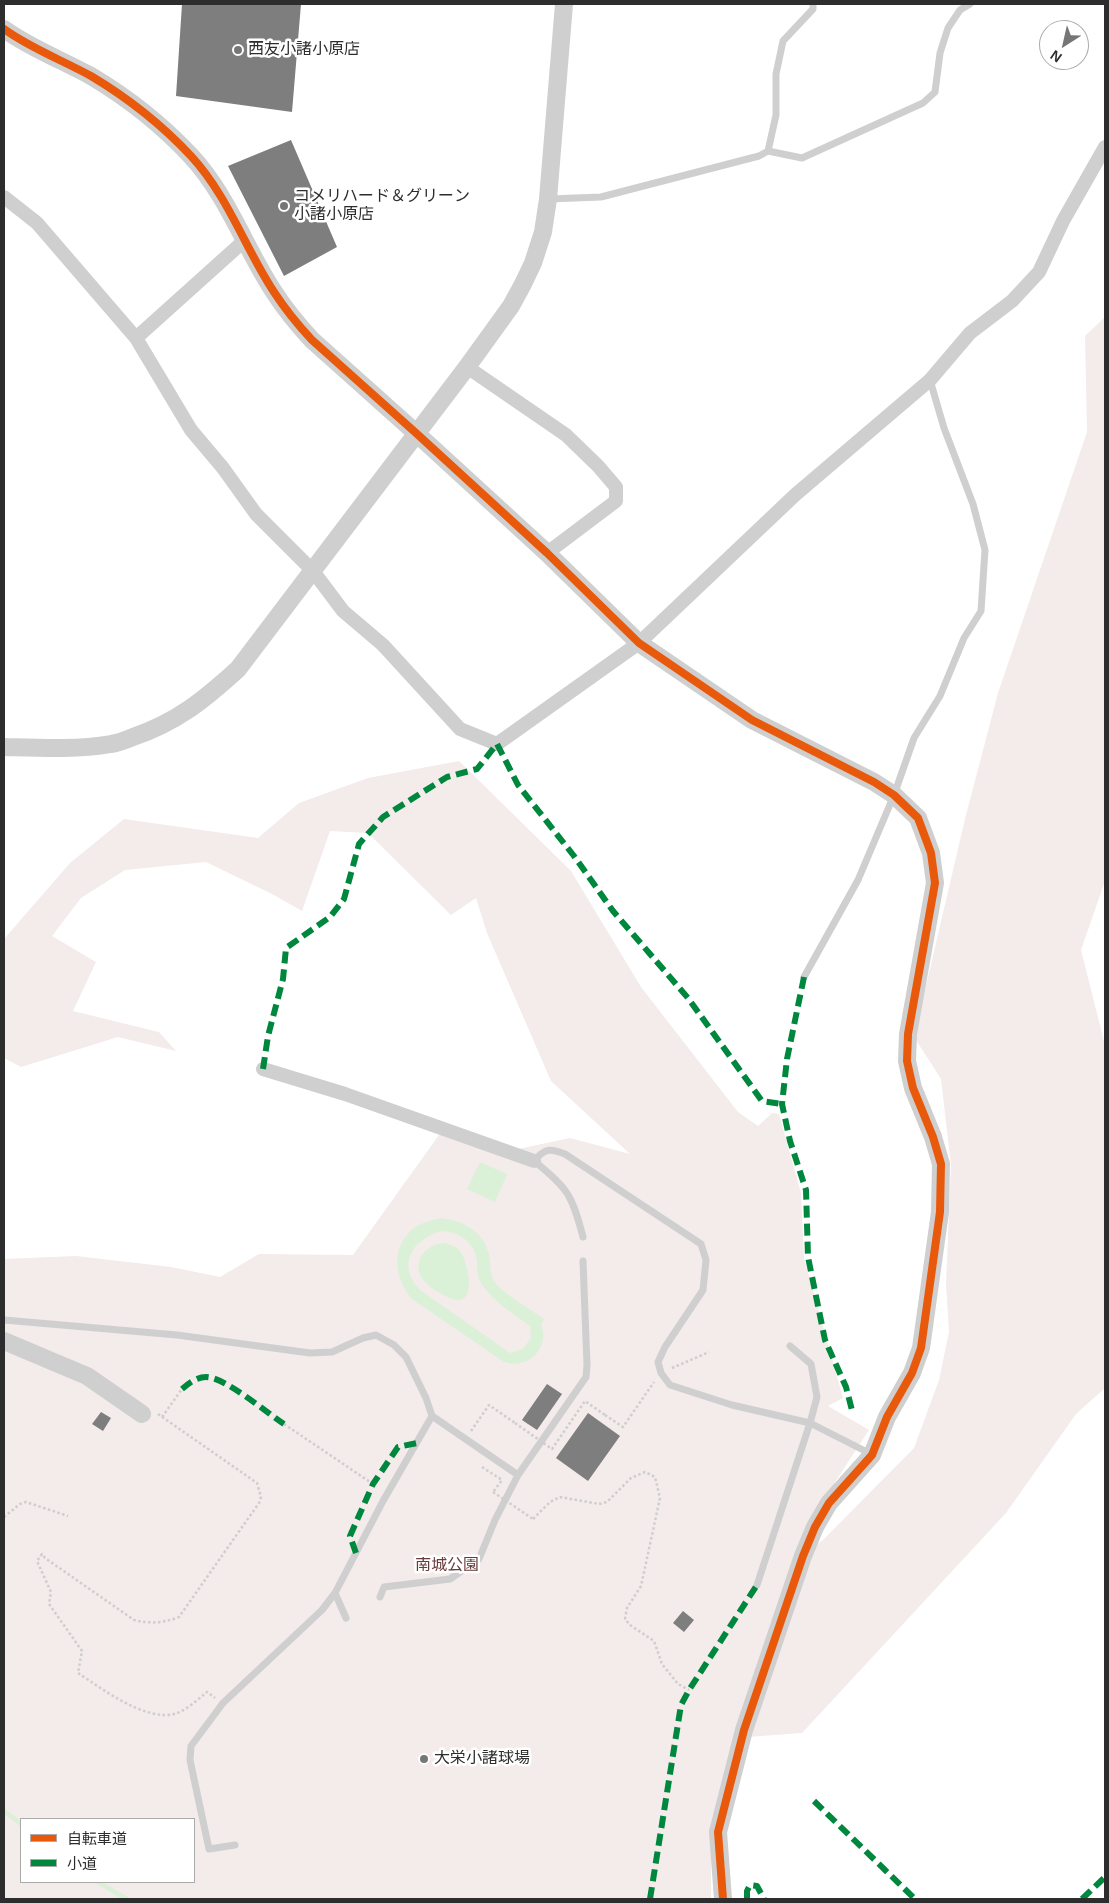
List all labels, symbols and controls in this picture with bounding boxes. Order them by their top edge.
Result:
north arrow [1039,20,1089,70]
place label: 西友小諸小原店 [248,40,360,60]
marker: 西友小諸小原店 [232,44,244,56]
text: N [1047,47,1065,66]
place label: コメリハード＆グリーン 小諸小原店 [294,187,470,225]
marker: コメリハード＆グリーン 小諸小原店 [278,200,290,212]
park label: 南城公園 [415,1556,479,1576]
place label: 大栄小諸球場 [434,1749,530,1769]
marker: 大栄小諸球場 [418,1753,430,1765]
legend [20,1818,195,1883]
text: 自転車道 [67,1830,127,1847]
text: 小道 [67,1855,97,1872]

